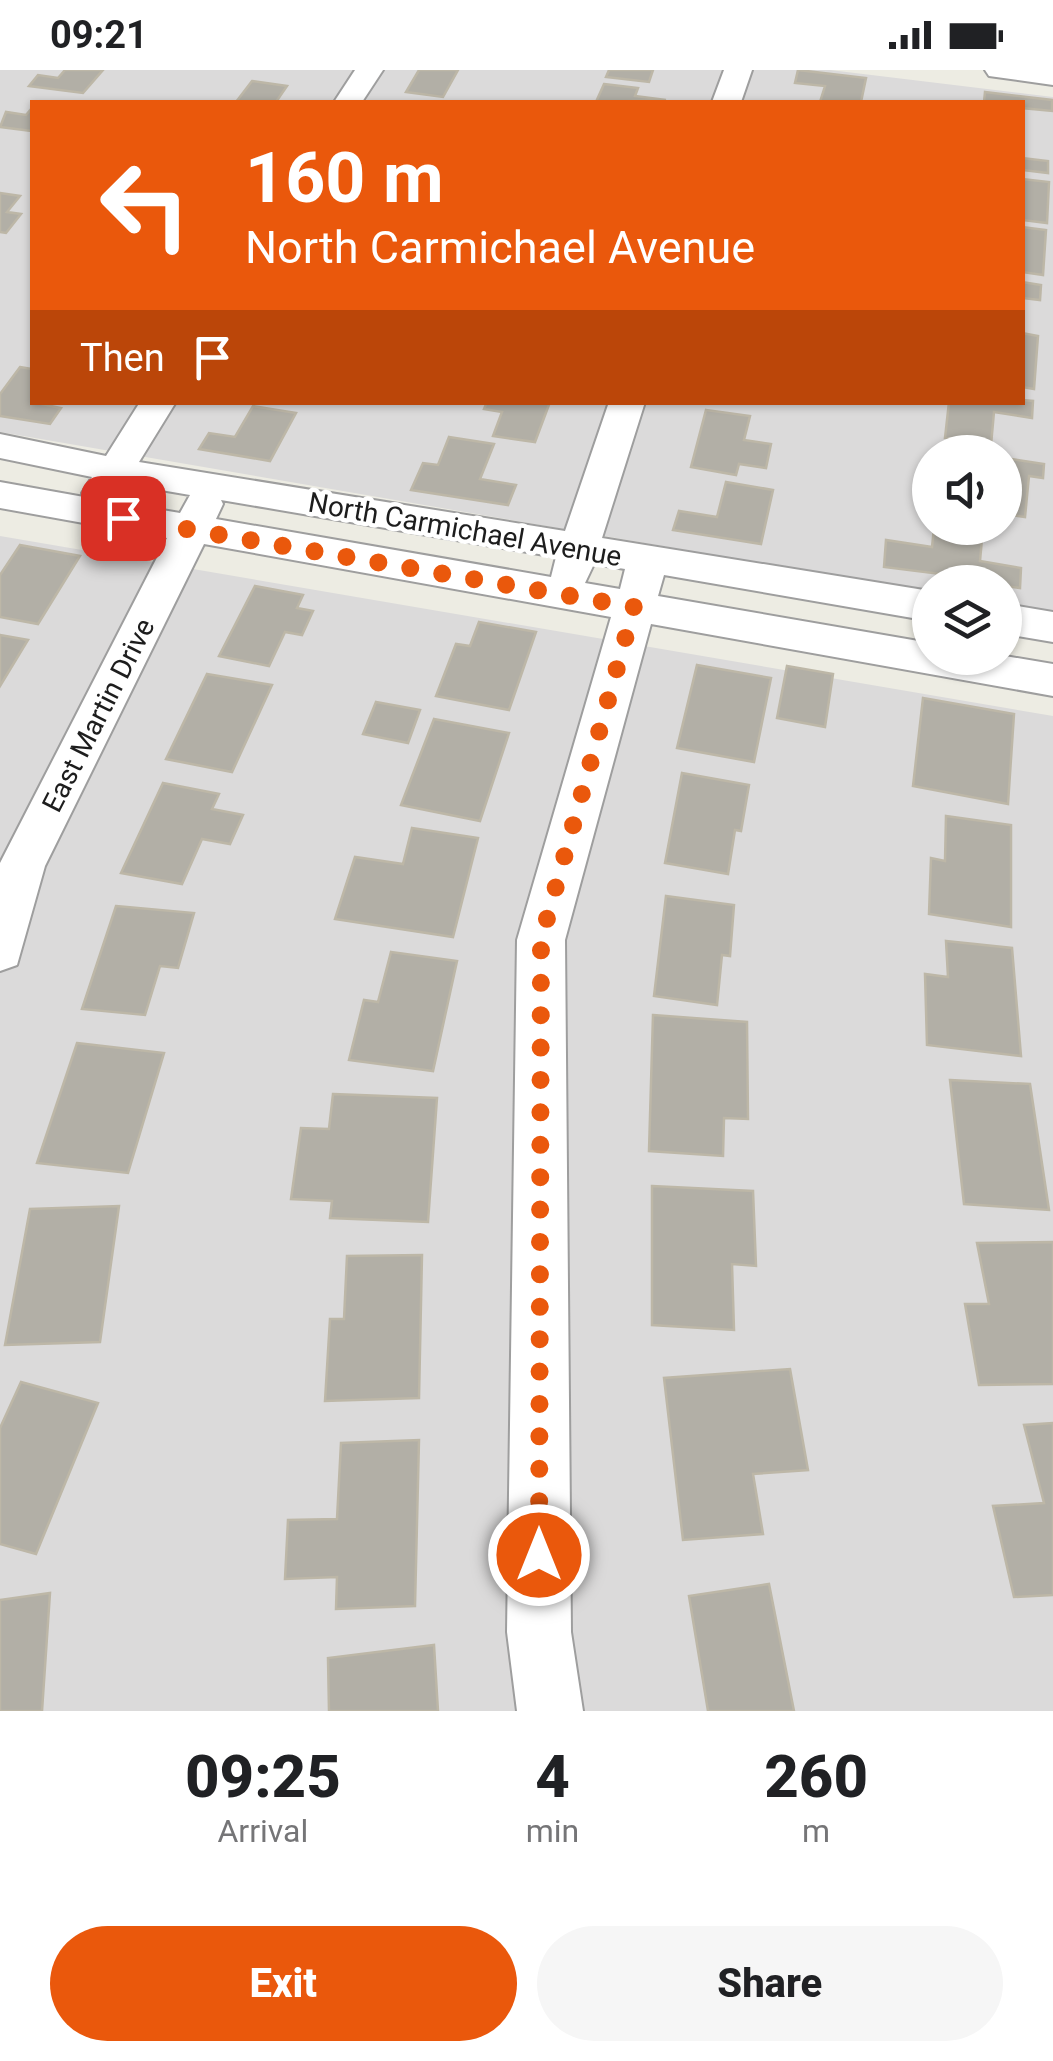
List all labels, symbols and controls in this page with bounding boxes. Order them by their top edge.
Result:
text: 09:21 [50,13,148,57]
text: 160 m [245,137,444,219]
icon: left [80,140,210,270]
text: North Carmichael Avenue [245,221,755,274]
icon: arrive [185,330,240,385]
text: Then [80,336,165,380]
map controls [912,435,1022,675]
button: sound [912,435,1022,545]
pin [81,476,166,561]
street label: North Carmichael Avenue [306,486,624,573]
icon: arrive [96,491,151,546]
button: layers [912,565,1022,675]
street label: East Martin Drive [35,613,161,818]
position arrow [487,1503,591,1607]
text: 09:25 [185,1741,341,1812]
text: 4 [535,1741,570,1812]
text: 260 [764,1741,868,1812]
text: Arrival [217,1812,308,1850]
text: min [526,1812,579,1850]
text: m [802,1812,830,1850]
button: Exit [50,1926,517,2041]
button: Share [537,1926,1003,2041]

